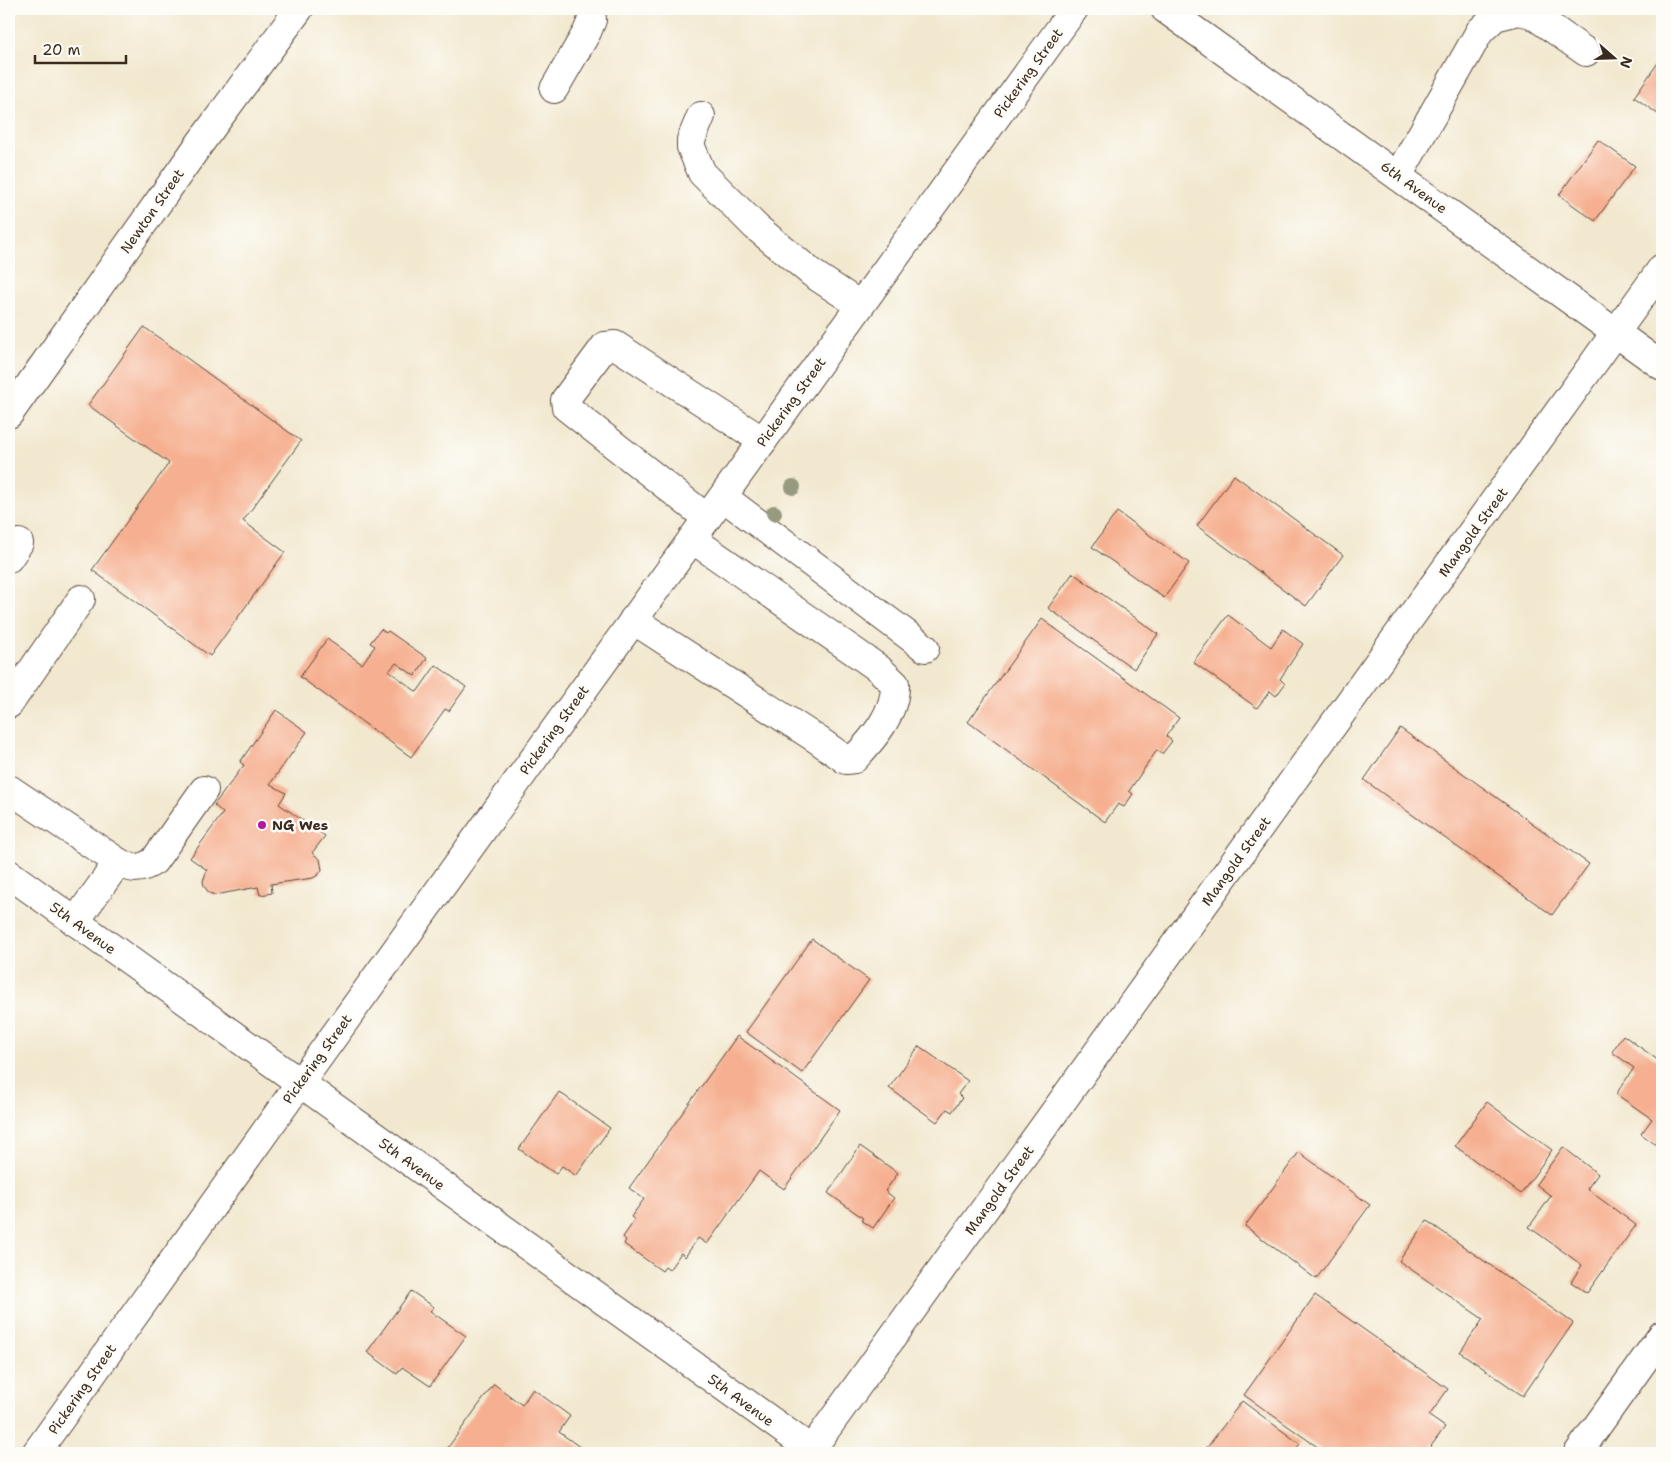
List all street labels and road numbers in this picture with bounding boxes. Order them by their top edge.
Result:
street label: Pickering Street [989,25,1067,121]
street label: 6th Avenue [1377,157,1451,217]
street label: Newton Street [116,165,188,257]
street label: Pickering Street [752,354,830,450]
street label: Mangold Street [1434,484,1512,580]
street label: Pickering Street [515,682,593,778]
street label: Mangold Street [1197,813,1275,909]
street label: 5th Avenue [46,898,120,958]
street label: Pickering Street [278,1011,356,1107]
street label: 5th Avenue [375,1134,449,1194]
street label: Mangold Street [960,1142,1038,1238]
street label: Pickering Street [44,1340,120,1438]
street label: 5th Avenue [704,1370,778,1430]

